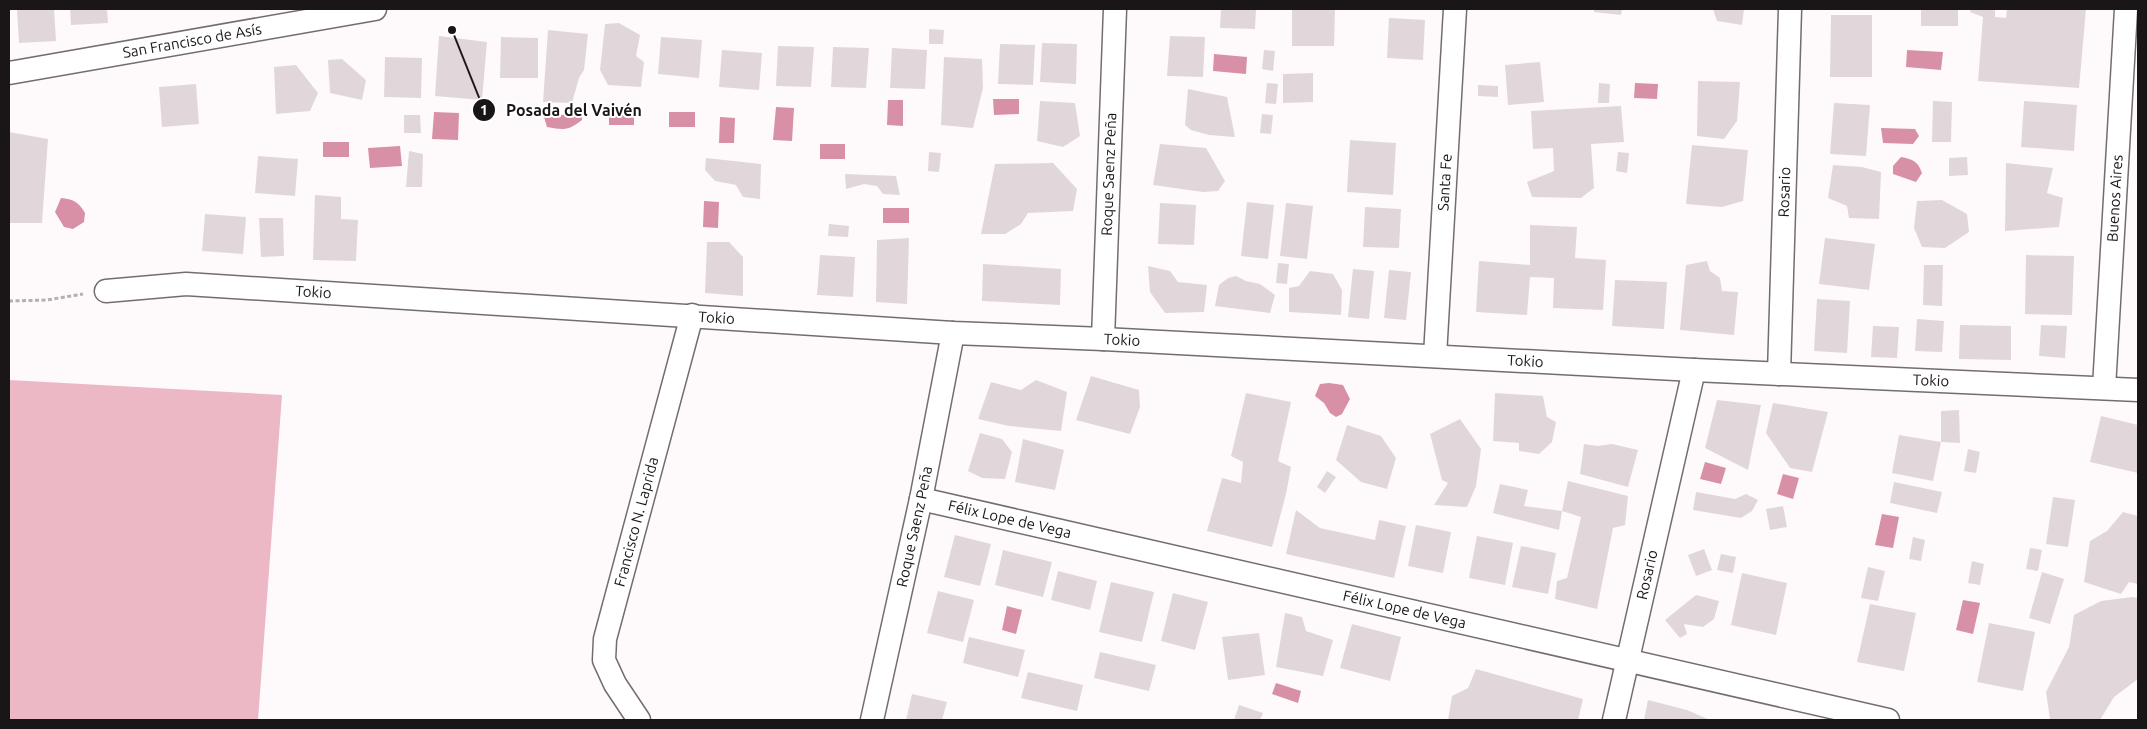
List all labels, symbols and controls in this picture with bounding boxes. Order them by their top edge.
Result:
street label: San Francisco de Asís [121,20,263,61]
callout: Posada del Vaivén [471,95,652,126]
text: 1 [480,101,488,118]
text: Posada del Vaivén [506,101,642,119]
street label: Roque Saenz Peña [1098,112,1119,236]
street label: Santa Fe [1434,153,1455,211]
street label: Buenos Aires [2103,154,2126,243]
street label: Rosario [1775,167,1793,218]
street label: Tokio [295,282,332,301]
street label: Tokio [698,308,735,327]
street label: Tokio [1103,330,1141,349]
street label: Tokio [1507,351,1544,370]
street label: Tokio [1912,371,1950,389]
street label: Francisco N. Laprida [610,455,662,589]
street label: Roque Saenz Peña [893,465,935,589]
street label: Félix Lope de Vega [947,496,1073,541]
street label: Rosario [1633,548,1661,601]
street label: Félix Lope de Vega [1341,587,1468,631]

